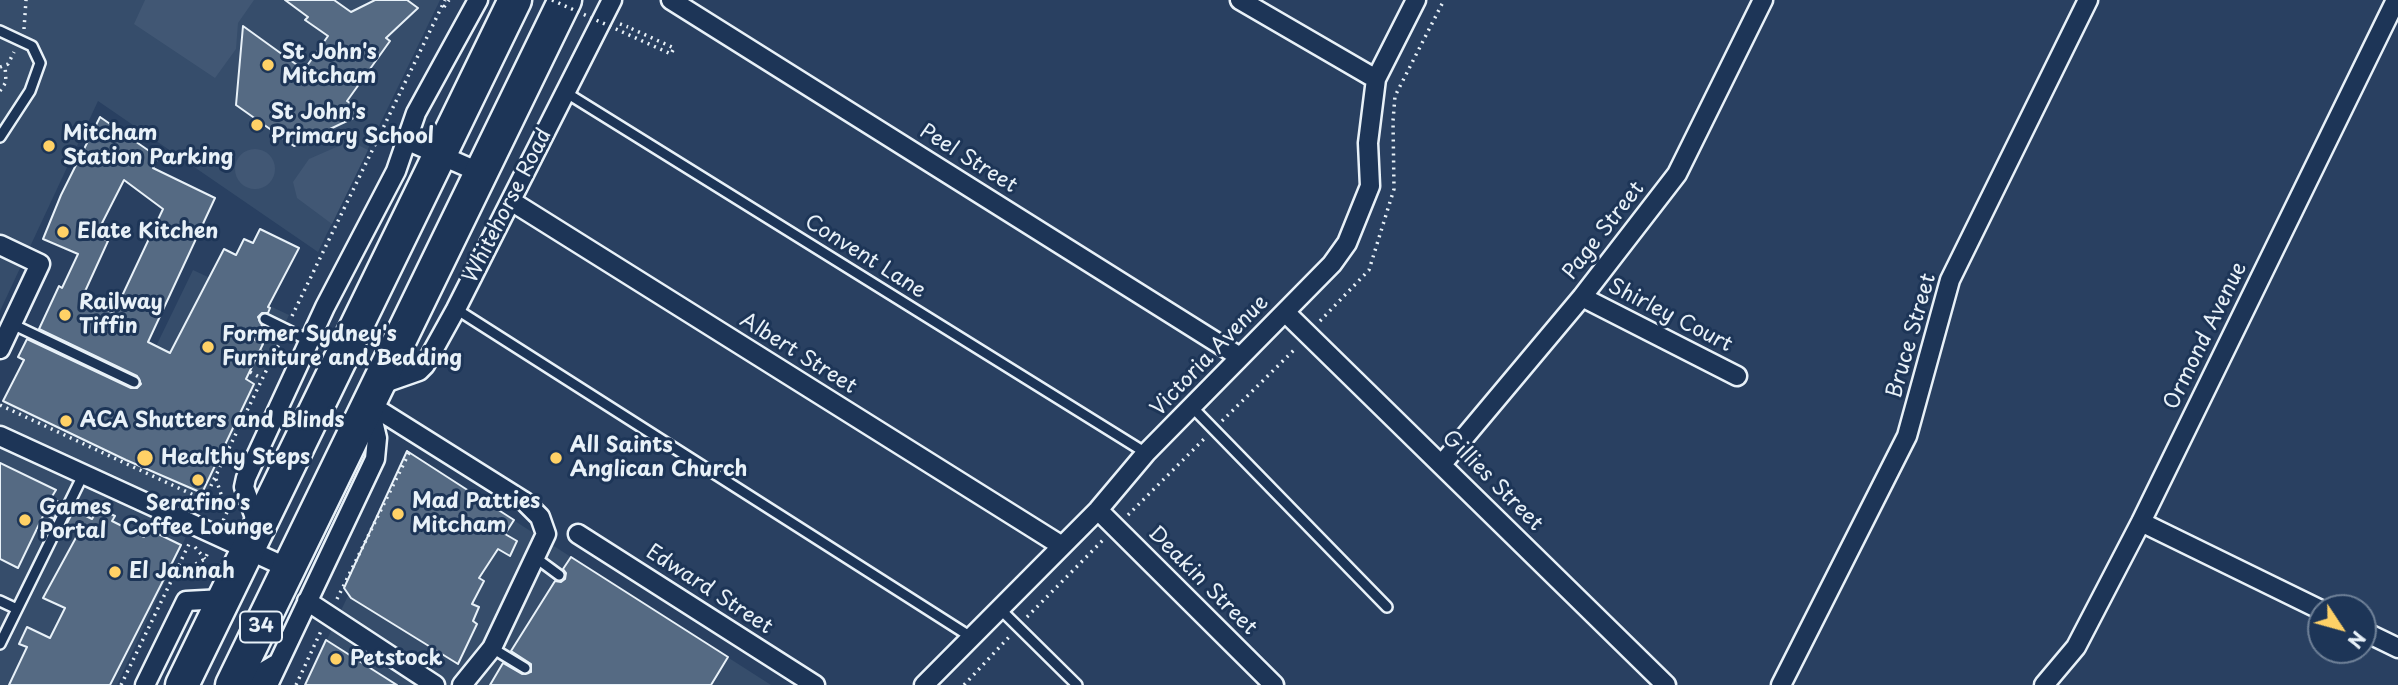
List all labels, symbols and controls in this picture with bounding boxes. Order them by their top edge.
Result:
place label: St John's Mitcham [282,40,377,90]
marker: St John's Mitcham [260,57,276,73]
place label: St John's Primary School [271,100,434,150]
marker: St John's Primary School [249,117,265,133]
street label: Peel Street [915,119,1021,199]
place label: Mitcham Station Parking [63,121,233,171]
street label: Whitehorse Road [458,125,558,287]
marker: Mitcham Station Parking [41,138,57,154]
street label: Page Street [1558,177,1650,285]
street label: Convent Lane [800,210,930,304]
place label: Elate Kitchen [77,219,218,245]
marker: Elate Kitchen [55,224,71,240]
street label: Ormond Avenue [2159,258,2253,414]
street label: Bruce Street [1882,271,1942,401]
street label: Shirley Court [1604,274,1736,358]
place label: Railway Tiffin [79,290,163,340]
street label: Victoria Avenue [1146,290,1274,422]
marker: Railway Tiffin [57,307,73,323]
street label: Albert Street [735,308,861,400]
place label: Former Sydney's Furniture and Bedding [222,322,462,372]
marker: Former Sydney's Furniture and Bedding [200,339,216,355]
place label: ACA Shutters and Blinds [80,408,344,434]
marker: ACA Shutters and Blinds [58,413,74,429]
street label: Gillies Street [1436,425,1548,537]
place label: All Saints Anglican Church [570,433,747,483]
place label: Healthy Steps [161,445,310,471]
marker: Healthy Steps [135,448,155,468]
marker: All Saints Anglican Church [548,450,564,466]
marker: Serafino's Coffee Lounge [190,472,206,488]
place label: Mad Patties Mitcham [412,489,540,539]
place label: Serafino's Coffee Lounge [122,491,274,541]
place label: Games Portal [39,495,111,545]
marker: Mad Patties Mitcham [390,506,406,522]
marker: Games Portal [17,512,33,528]
street label: Deakin Street [1142,521,1262,641]
street label: Edward Street [641,540,777,640]
place label: El Jannah [129,559,235,585]
marker: El Jannah [107,564,123,580]
north arrow [2307,594,2377,664]
road number: 34 [240,612,282,642]
text: N [2342,626,2373,654]
place label: Petstock [350,646,442,672]
marker: Petstock [328,651,344,667]

